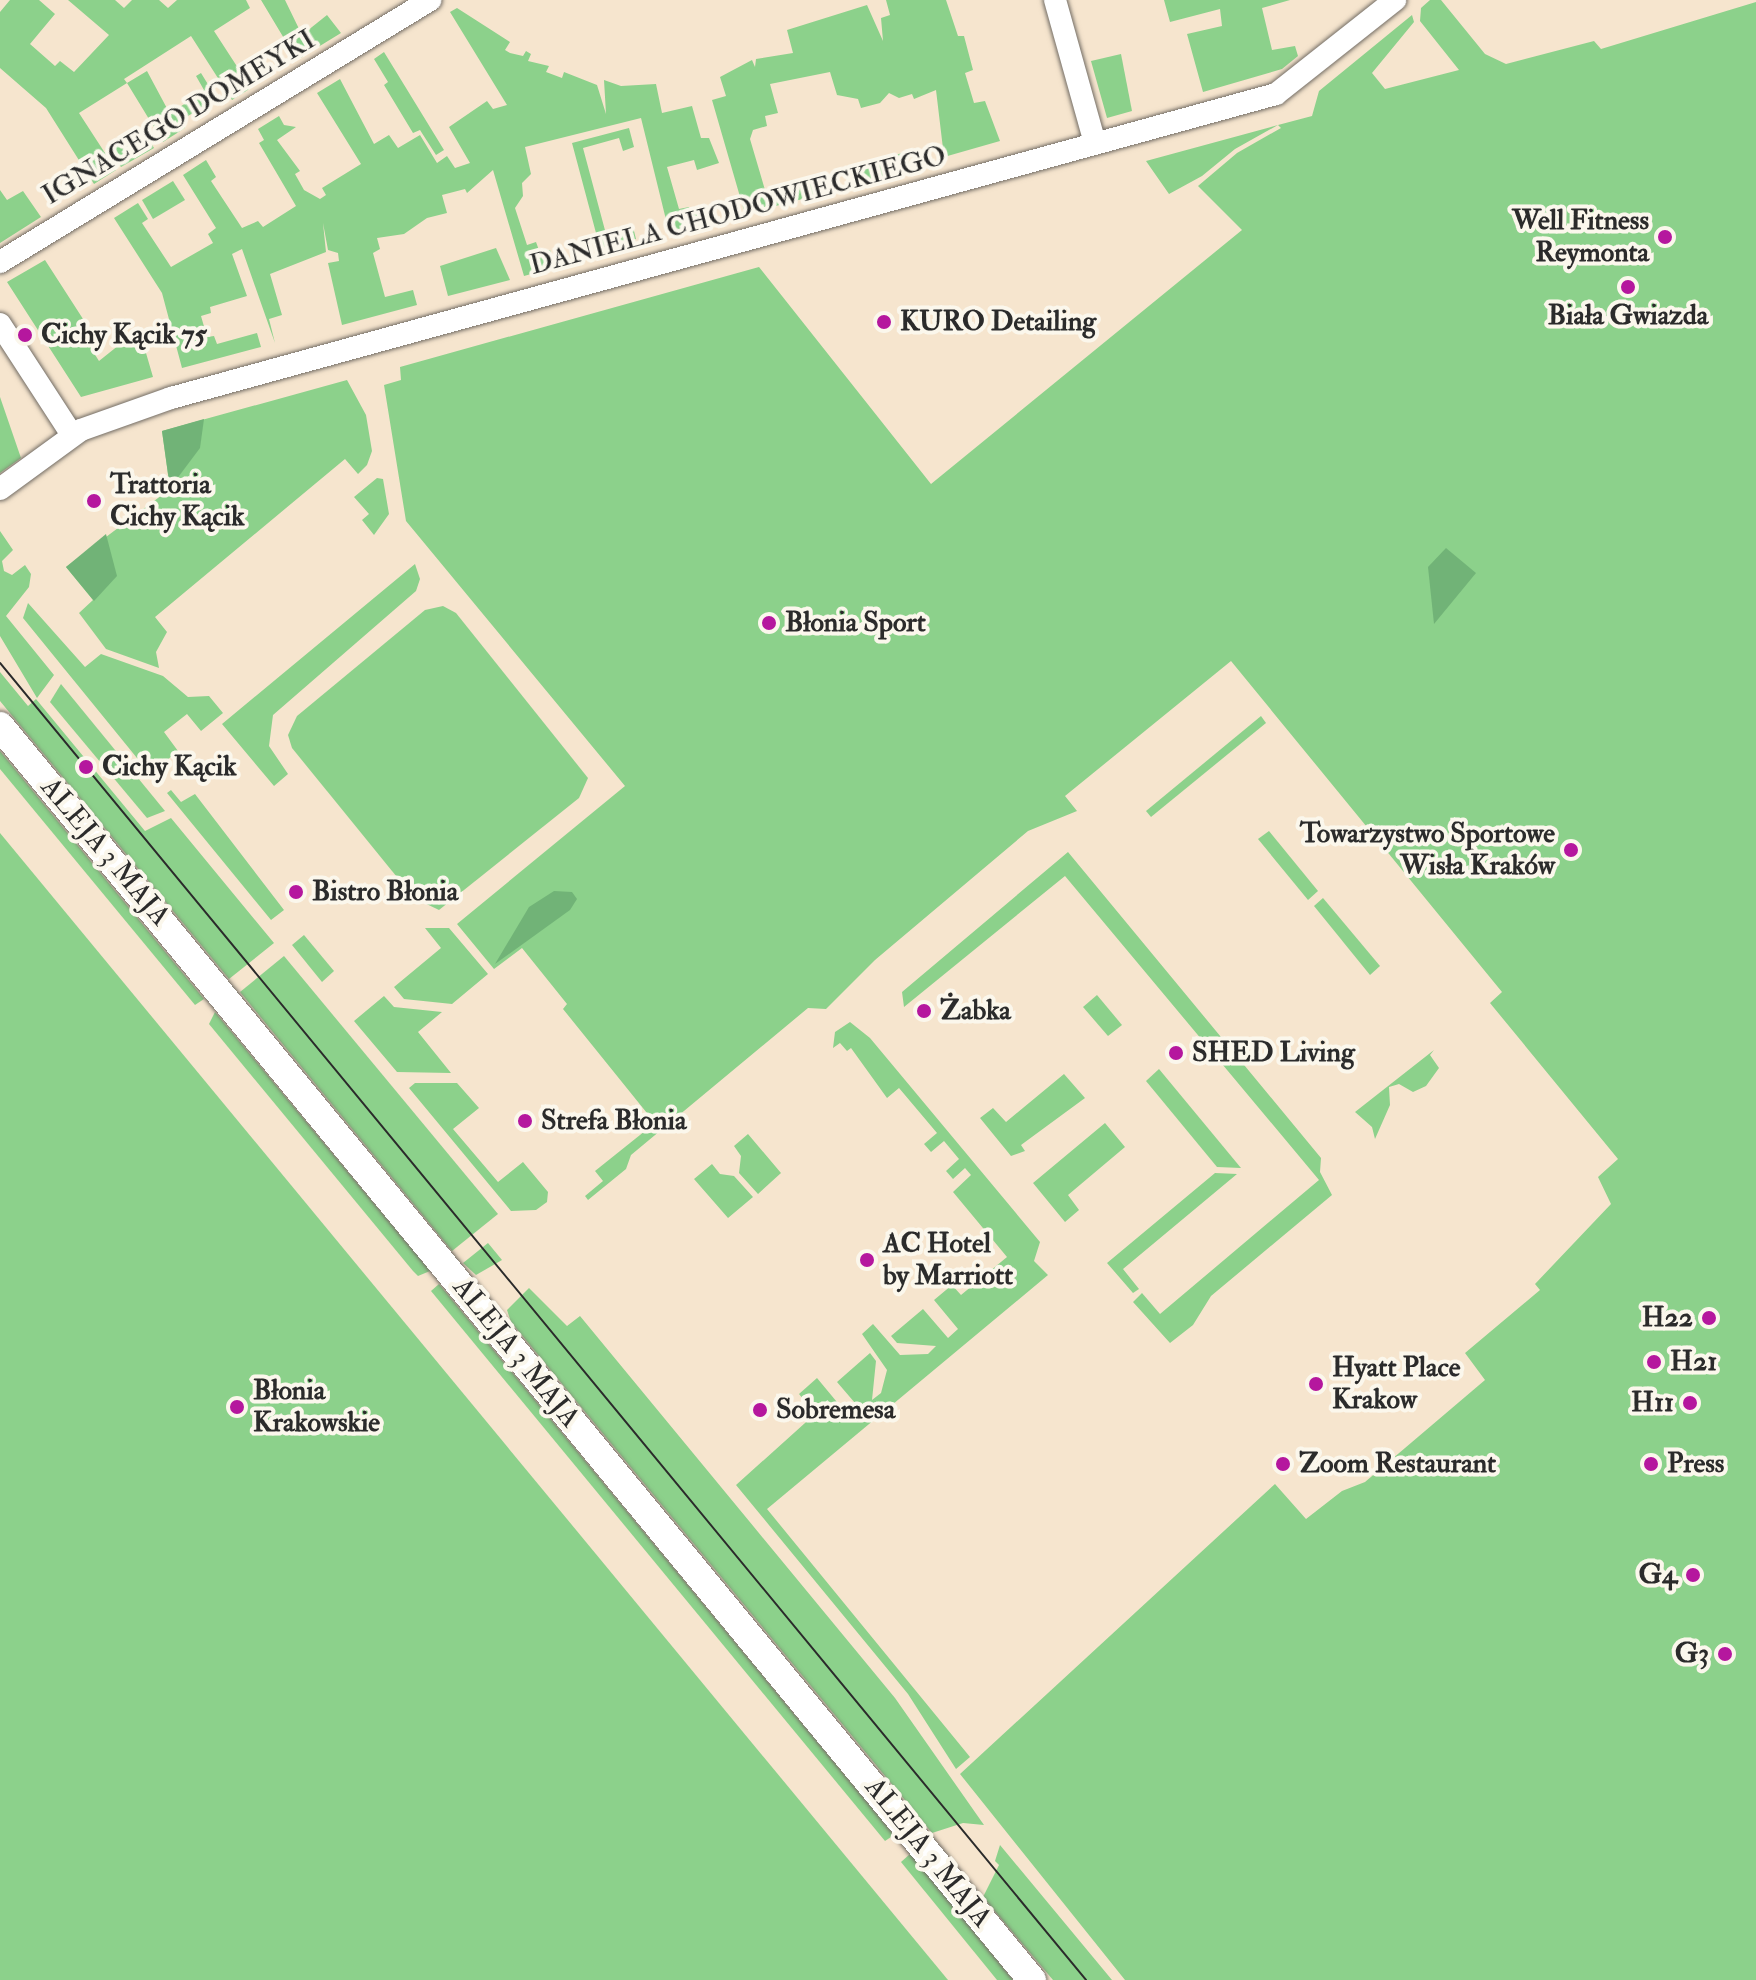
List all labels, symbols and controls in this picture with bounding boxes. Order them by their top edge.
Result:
street label: IGNACEGO DOMEYKI [37,23,321,213]
street label: DANIELA CHODOWIECKIEGO [526,139,950,283]
place label: Well Fitness Reymonta [1512,204,1649,270]
marker: Well Fitness Reymonta [1656,228,1674,246]
marker: Biała Gwiazda [1619,278,1637,296]
place label: Biała Gwiazda [1548,299,1708,333]
place label: KURO Detailing [900,305,1096,339]
marker: KURO Detailing [875,313,893,331]
place label: Cichy Kącik 75 [41,318,207,352]
marker: Cichy Kącik 75 [16,326,34,344]
place label: Trattoria Cichy Kącik [110,468,245,534]
marker: Trattoria Cichy Kącik [85,492,103,510]
place label: Błonia Sport [785,606,926,640]
marker: Błonia Sport [760,614,778,632]
place label: Cichy Kącik [102,750,237,784]
marker: Cichy Kącik [77,758,95,776]
street label: ALEJA 3 MAJA [33,771,177,933]
place label: Towarzystwo Sportowe Wisła Kraków [1300,817,1555,883]
marker: Towarzystwo Sportowe Wisła Kraków [1562,841,1580,859]
place label: Bistro Błonia [312,875,458,909]
marker: Bistro Błonia [287,883,305,901]
place label: Żabka [940,994,1011,1028]
marker: Żabka [915,1002,933,1020]
place label: SHED Living [1192,1036,1355,1070]
marker: SHED Living [1167,1044,1185,1062]
place label: Strefa Błonia [541,1104,686,1138]
marker: Strefa Błonia [516,1112,534,1130]
place label: AC Hotel by Marriott [883,1227,1013,1293]
marker: AC Hotel by Marriott [858,1251,876,1269]
street label: ALEJA 3 MAJA [445,1271,587,1435]
place label: H22 [1642,1301,1693,1335]
marker: H22 [1700,1309,1718,1327]
place label: H21 [1670,1345,1717,1379]
place label: Hyatt Place Krakow [1332,1351,1460,1417]
marker: H21 [1645,1353,1663,1371]
place label: Błonia Krakowskie [253,1374,380,1440]
marker: Hyatt Place Krakow [1307,1375,1325,1393]
place label: H11 [1631,1386,1674,1420]
place label: Sobremesa [776,1393,895,1427]
marker: H11 [1681,1394,1699,1412]
marker: Błonia Krakowskie [228,1398,246,1416]
marker: Sobremesa [751,1401,769,1419]
place label: Zoom Restaurant [1299,1447,1496,1481]
place label: Press [1667,1447,1724,1481]
marker: Zoom Restaurant [1274,1455,1292,1473]
marker: Press [1642,1455,1660,1473]
place label: G4 [1638,1558,1677,1592]
marker: G4 [1684,1566,1702,1584]
place label: G3 [1675,1637,1709,1671]
marker: G3 [1716,1645,1734,1663]
street label: ALEJA 3 MAJA [857,1771,999,1935]

